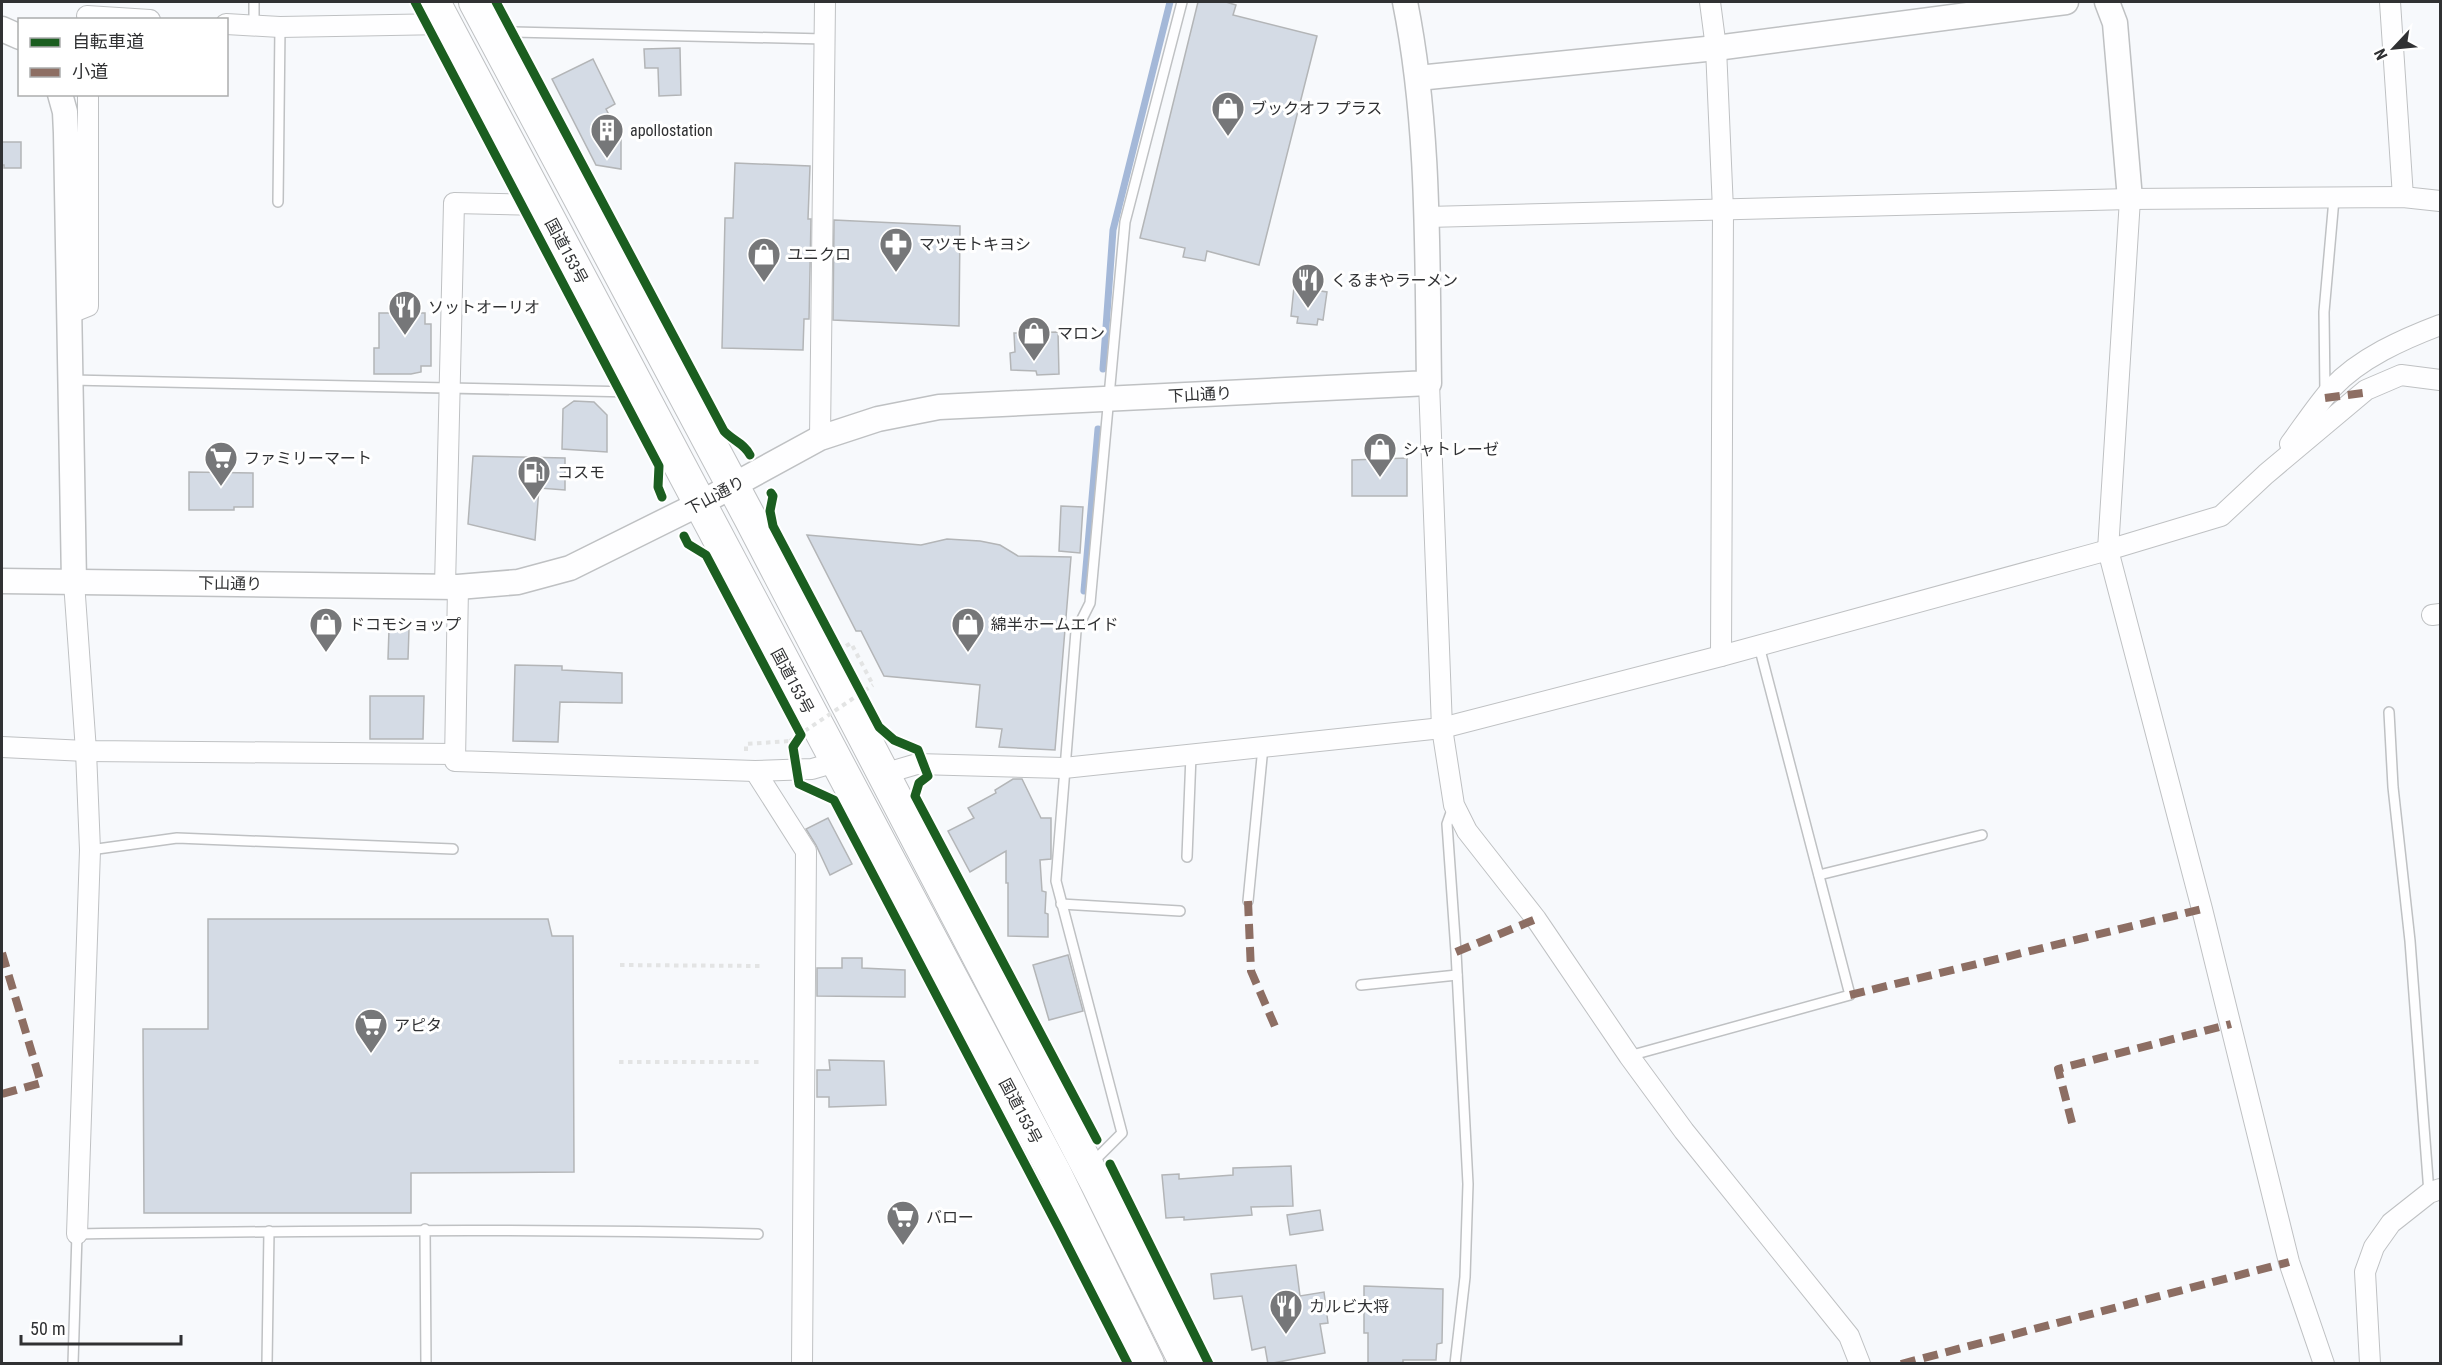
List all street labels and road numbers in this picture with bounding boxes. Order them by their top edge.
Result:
street label: 国道153号 [541,215,592,287]
street label: 下山通り [1168,383,1232,406]
street label: 下山通り [683,472,748,519]
street label: 下山通り [198,573,262,594]
street label: 国道153号 [767,645,818,717]
street label: 国道153号 [995,1075,1046,1147]

